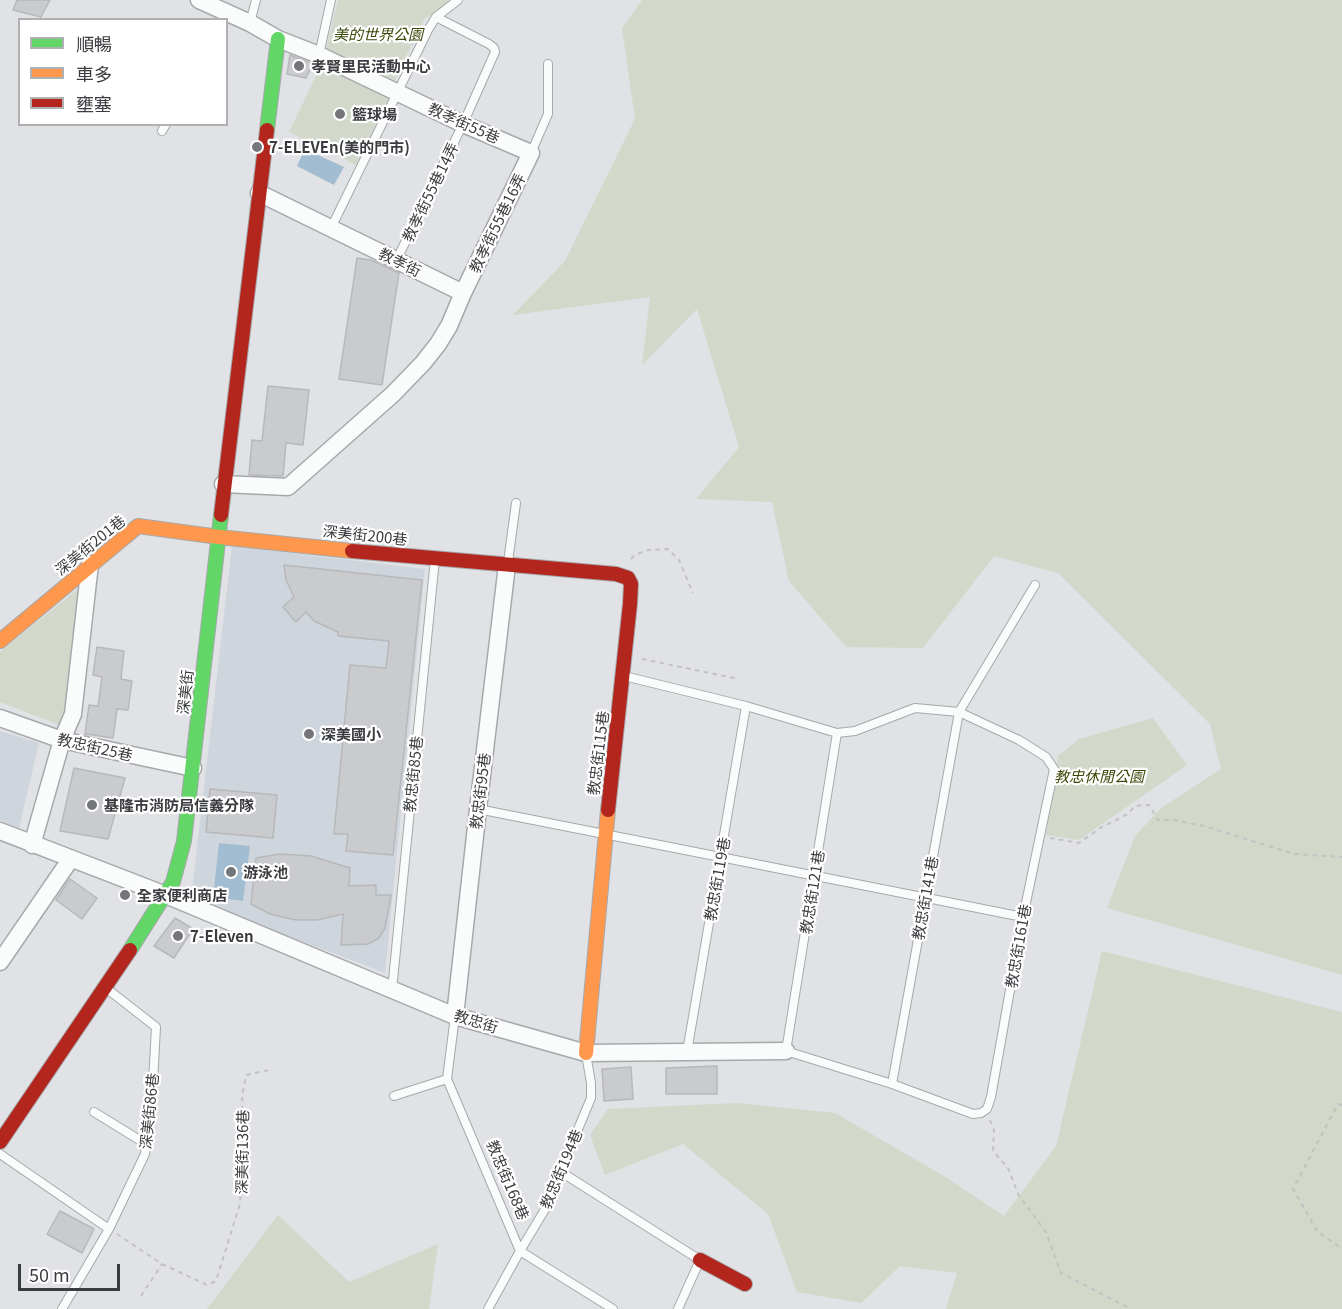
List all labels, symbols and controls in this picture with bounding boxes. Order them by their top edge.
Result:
legend [18,18,228,126]
park label: 美的世界公園 [333,25,423,43]
text: 順暢 [76,30,112,56]
place label: 孝賢里民活動中心 [311,57,431,75]
marker: 孝賢里民活動中心 [292,59,306,73]
text: 車多 [76,60,112,86]
text: 壅塞 [76,90,112,116]
street label: 教孝街55巷 [425,99,503,147]
place label: 籃球場 [352,105,397,123]
marker: 籃球場 [333,107,347,121]
place label: 7-ELEVEn(美的門市) [269,138,410,156]
street label: 教孝街55巷14弄 [398,139,462,245]
marker: 7-ELEVEn(美的門市) [250,140,264,154]
street label: 教孝街55巷16弄 [465,170,529,276]
street label: 教孝街 [376,244,424,280]
street label: 深美街201巷 [51,511,129,579]
street label: 深美街200巷 [322,522,408,548]
street label: 深美街 [174,669,196,715]
street label: 教忠街115巷 [584,710,612,796]
place label: 深美國小 [321,725,381,743]
marker: 深美國小 [302,727,316,741]
street label: 教忠街25巷 [56,730,134,764]
street label: 教忠街85巷 [400,735,426,813]
street label: 教忠街95巷 [466,752,494,830]
park label: 教忠休閒公園 [1054,767,1144,785]
place label: 基隆市消防局信義分隊 [104,796,254,814]
marker: 基隆市消防局信義分隊 [85,798,99,812]
street label: 教忠街119巷 [701,836,733,922]
street label: 教忠街121巷 [796,849,828,935]
street label: 教忠街141巷 [909,855,941,941]
place label: 游泳池 [243,863,288,881]
marker: 游泳池 [224,865,238,879]
place label: 全家便利商店 [137,886,227,904]
marker: 全家便利商店 [118,888,132,902]
street label: 教忠街161巷 [1002,903,1034,989]
place label: 7-Eleven [190,927,254,945]
marker: 7-Eleven [171,929,185,943]
street label: 教忠街 [452,1006,500,1036]
street label: 深美街86巷 [136,1072,162,1150]
street label: 深美街136巷 [232,1109,252,1195]
street label: 教忠街194巷 [536,1126,586,1212]
street label: 教忠街168巷 [483,1137,533,1223]
scale bar [21,1252,123,1290]
text: 50 m [29,1261,70,1287]

